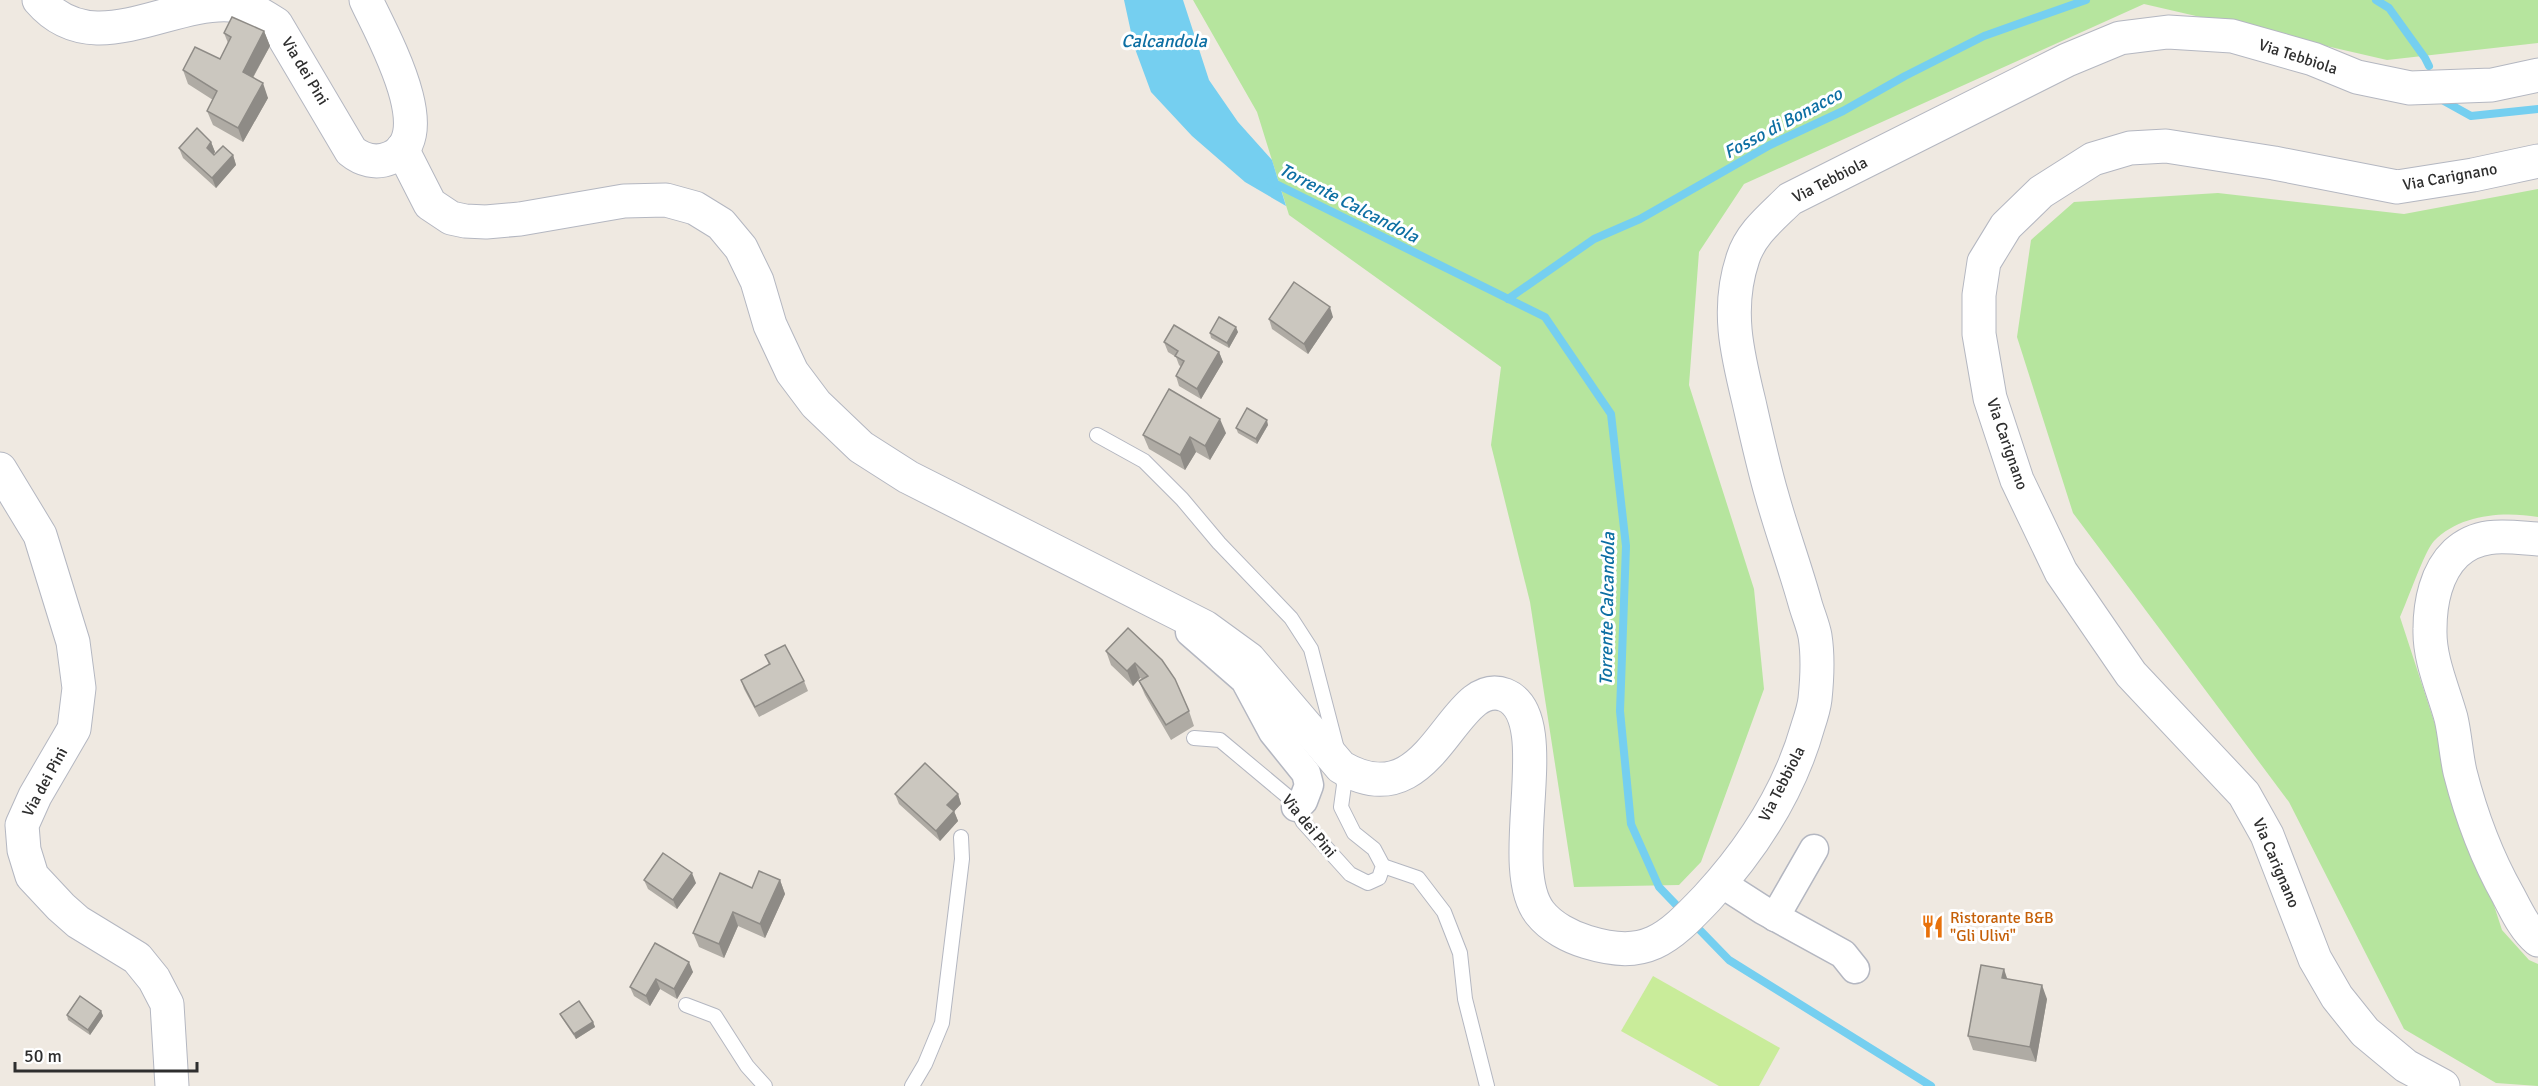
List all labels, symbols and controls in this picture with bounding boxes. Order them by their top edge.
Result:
water label: Calcandola [1121,30,1208,52]
street label: Via dei Pini [277,33,333,109]
street label: Via Tebbiola [2256,35,2340,79]
water label: Fosso di Bonacco [1720,82,1847,163]
street label: Via Tebbiola [1789,152,1871,208]
water label: Torrente Calcandola [1276,158,1423,248]
street label: Via Carignano [2401,159,2499,195]
street label: Via Carignano [1982,396,2032,492]
water label: Torrente Calcandola [1595,531,1619,686]
street label: Via Tebbiola [1754,743,1810,825]
street label: Via dei Pini [18,744,72,820]
street label: Via dei Pini [1277,790,1341,862]
street label: Via Carignano [2248,815,2304,911]
place label: Ristorante B&B "Gli Ulivi" [1950,908,2054,946]
restaurant icon: Ristorante B&B "Gli Ulivi" [1919,914,1945,940]
scale bar [15,1035,196,1073]
text: 50 m [24,1045,62,1067]

